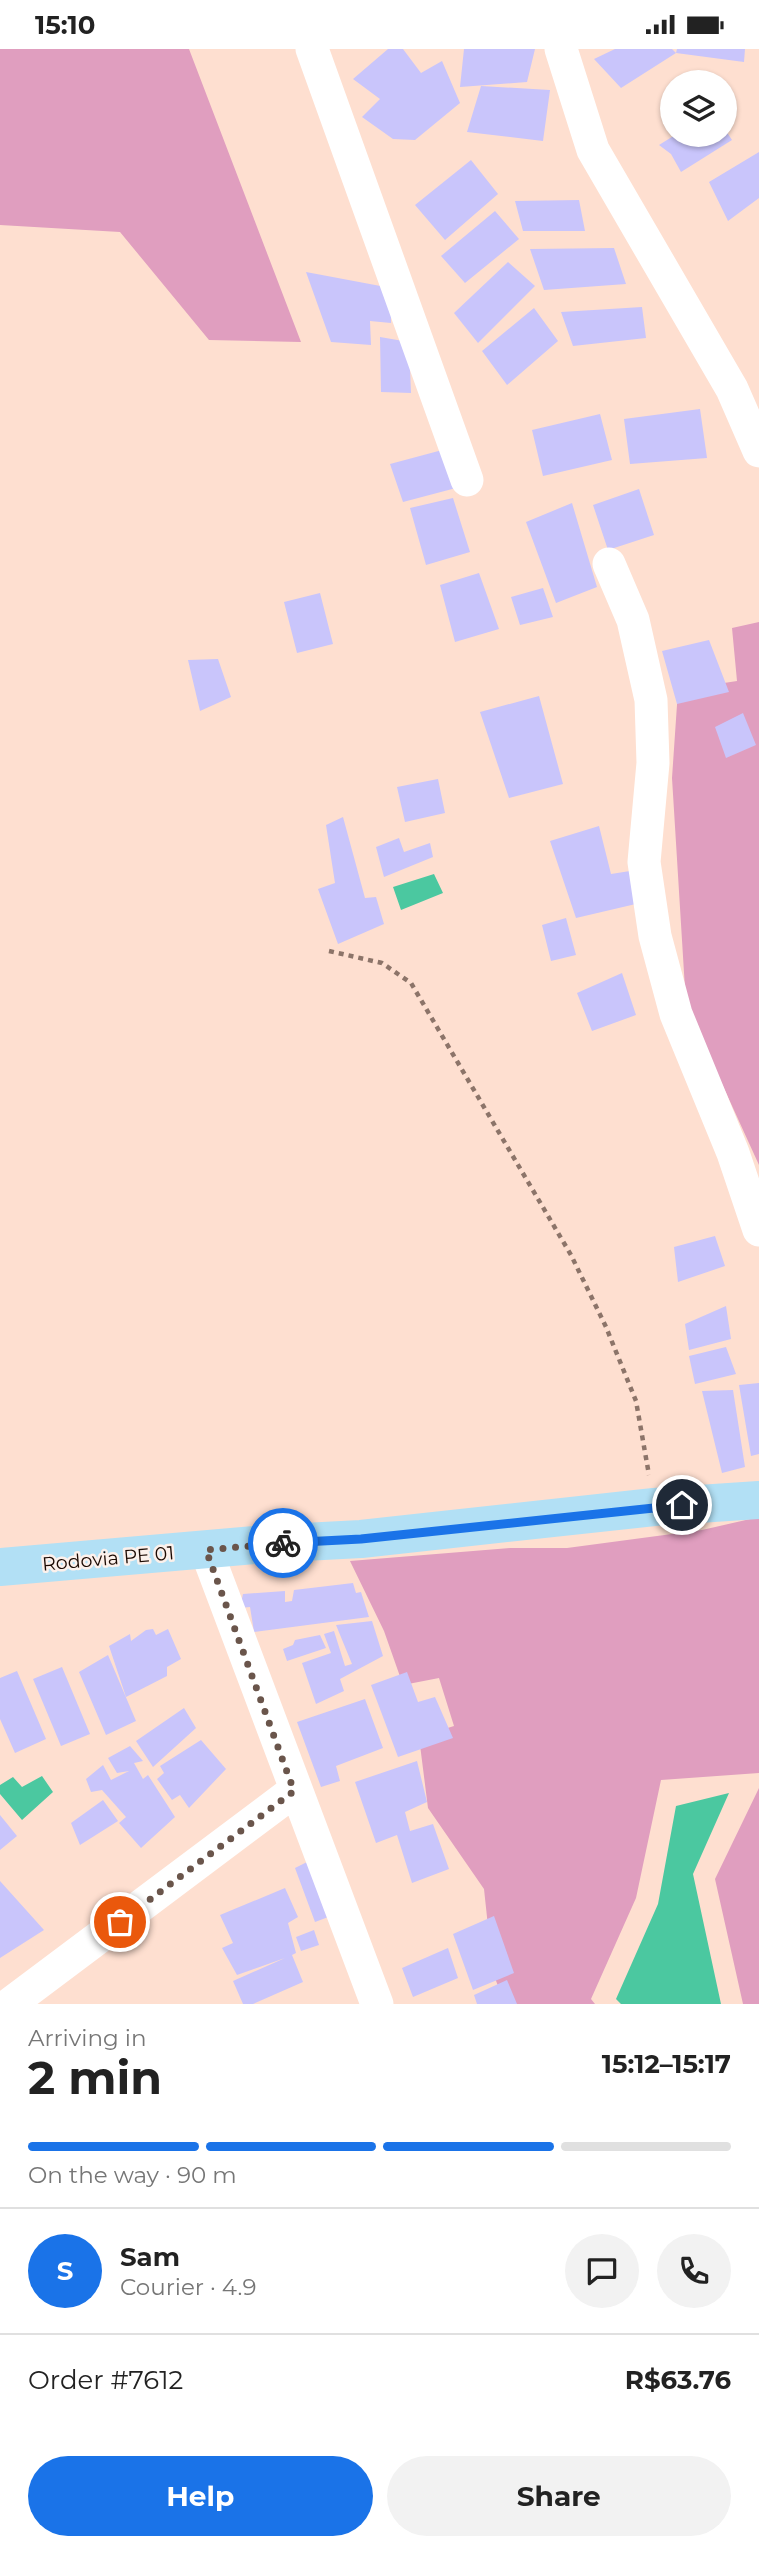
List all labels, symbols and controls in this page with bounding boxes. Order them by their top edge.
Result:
text: 15:10 [35,9,95,41]
map controls [660,70,737,147]
button: layers [660,70,737,147]
pin [652,1475,712,1535]
icon: home [663,1486,701,1524]
courier [248,1508,318,1578]
icon: bike [264,1524,302,1562]
street label: Rodovia PE 01 [41,1541,175,1576]
pin [90,1892,150,1952]
icon: bag [101,1903,139,1941]
text: Arriving in [28,2024,147,2052]
text: 15:12–15:17 [602,2048,731,2080]
text: 2 min [28,2049,162,2106]
text: On the way · 90 m [28,2161,237,2189]
button: chat [565,2234,639,2308]
button: phone [657,2234,731,2308]
text: Sam [120,2241,180,2273]
text: S [57,2255,73,2287]
text: Courier · 4.9 [120,2273,256,2301]
text: Order #7612 [28,2364,183,2396]
text: R$63.76 [625,2364,731,2396]
button: Help [28,2456,373,2536]
button: Share [387,2456,731,2536]

